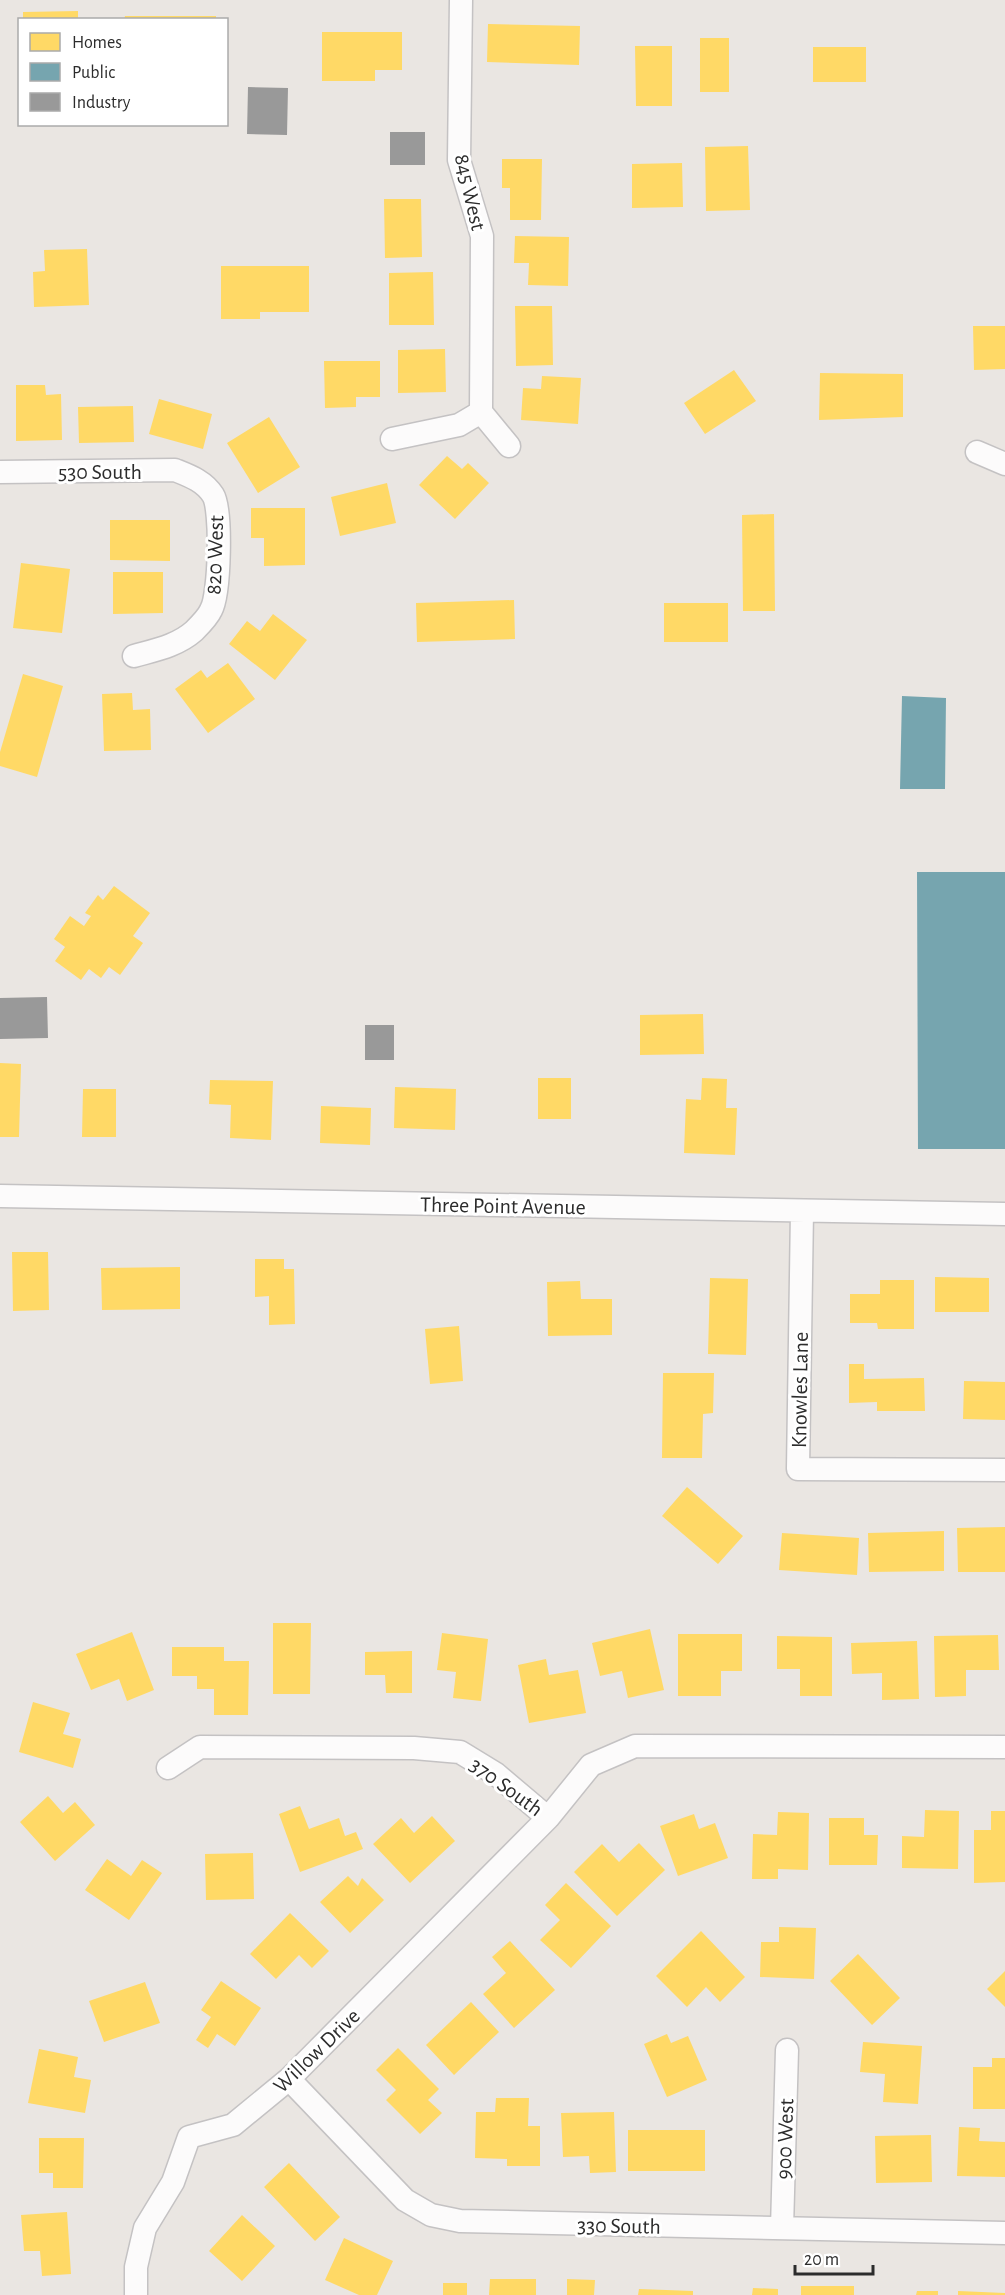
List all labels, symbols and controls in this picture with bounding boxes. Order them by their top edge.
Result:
legend [18,18,228,126]
text: Homes [72,34,122,52]
text: Public [72,64,115,82]
text: Industry [72,94,131,112]
street label: 845 West [451,152,489,233]
street label: 530 South [58,461,142,483]
street label: 820 West [203,515,227,595]
street label: Three Point Avenue [420,1194,586,1218]
street label: Knowles Lane [788,1332,812,1448]
street label: 370 South [466,1753,547,1820]
street label: Willow Drive [269,2004,364,2097]
street label: 900 West [773,2098,797,2180]
street label: 330 South [577,2214,661,2238]
scale bar [795,2238,873,2276]
text: 20 m [804,2251,839,2269]

